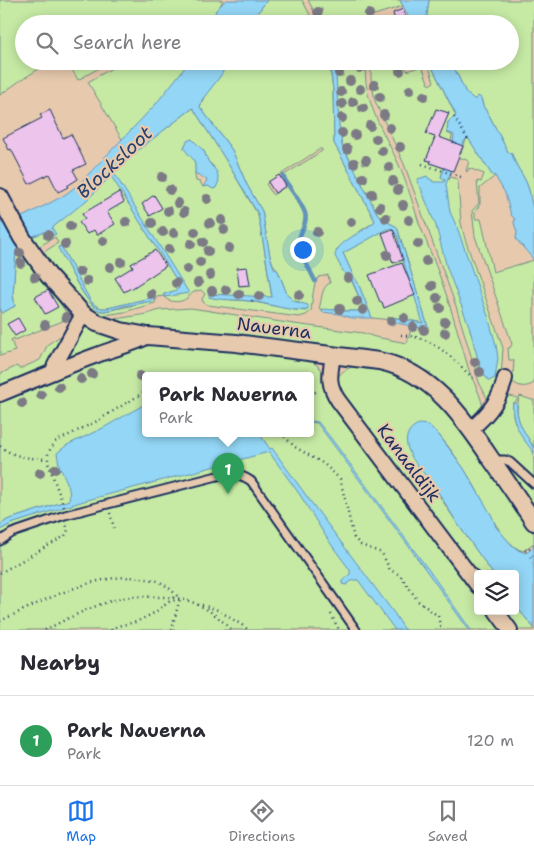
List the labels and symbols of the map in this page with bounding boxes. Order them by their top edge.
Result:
water label: Blocksloot [71,120,158,204]
your location [290,237,316,263]
street label: Nauerna [236,312,312,344]
street label: Kanaaldijk [372,419,446,507]
pin: 1 [212,453,244,494]

